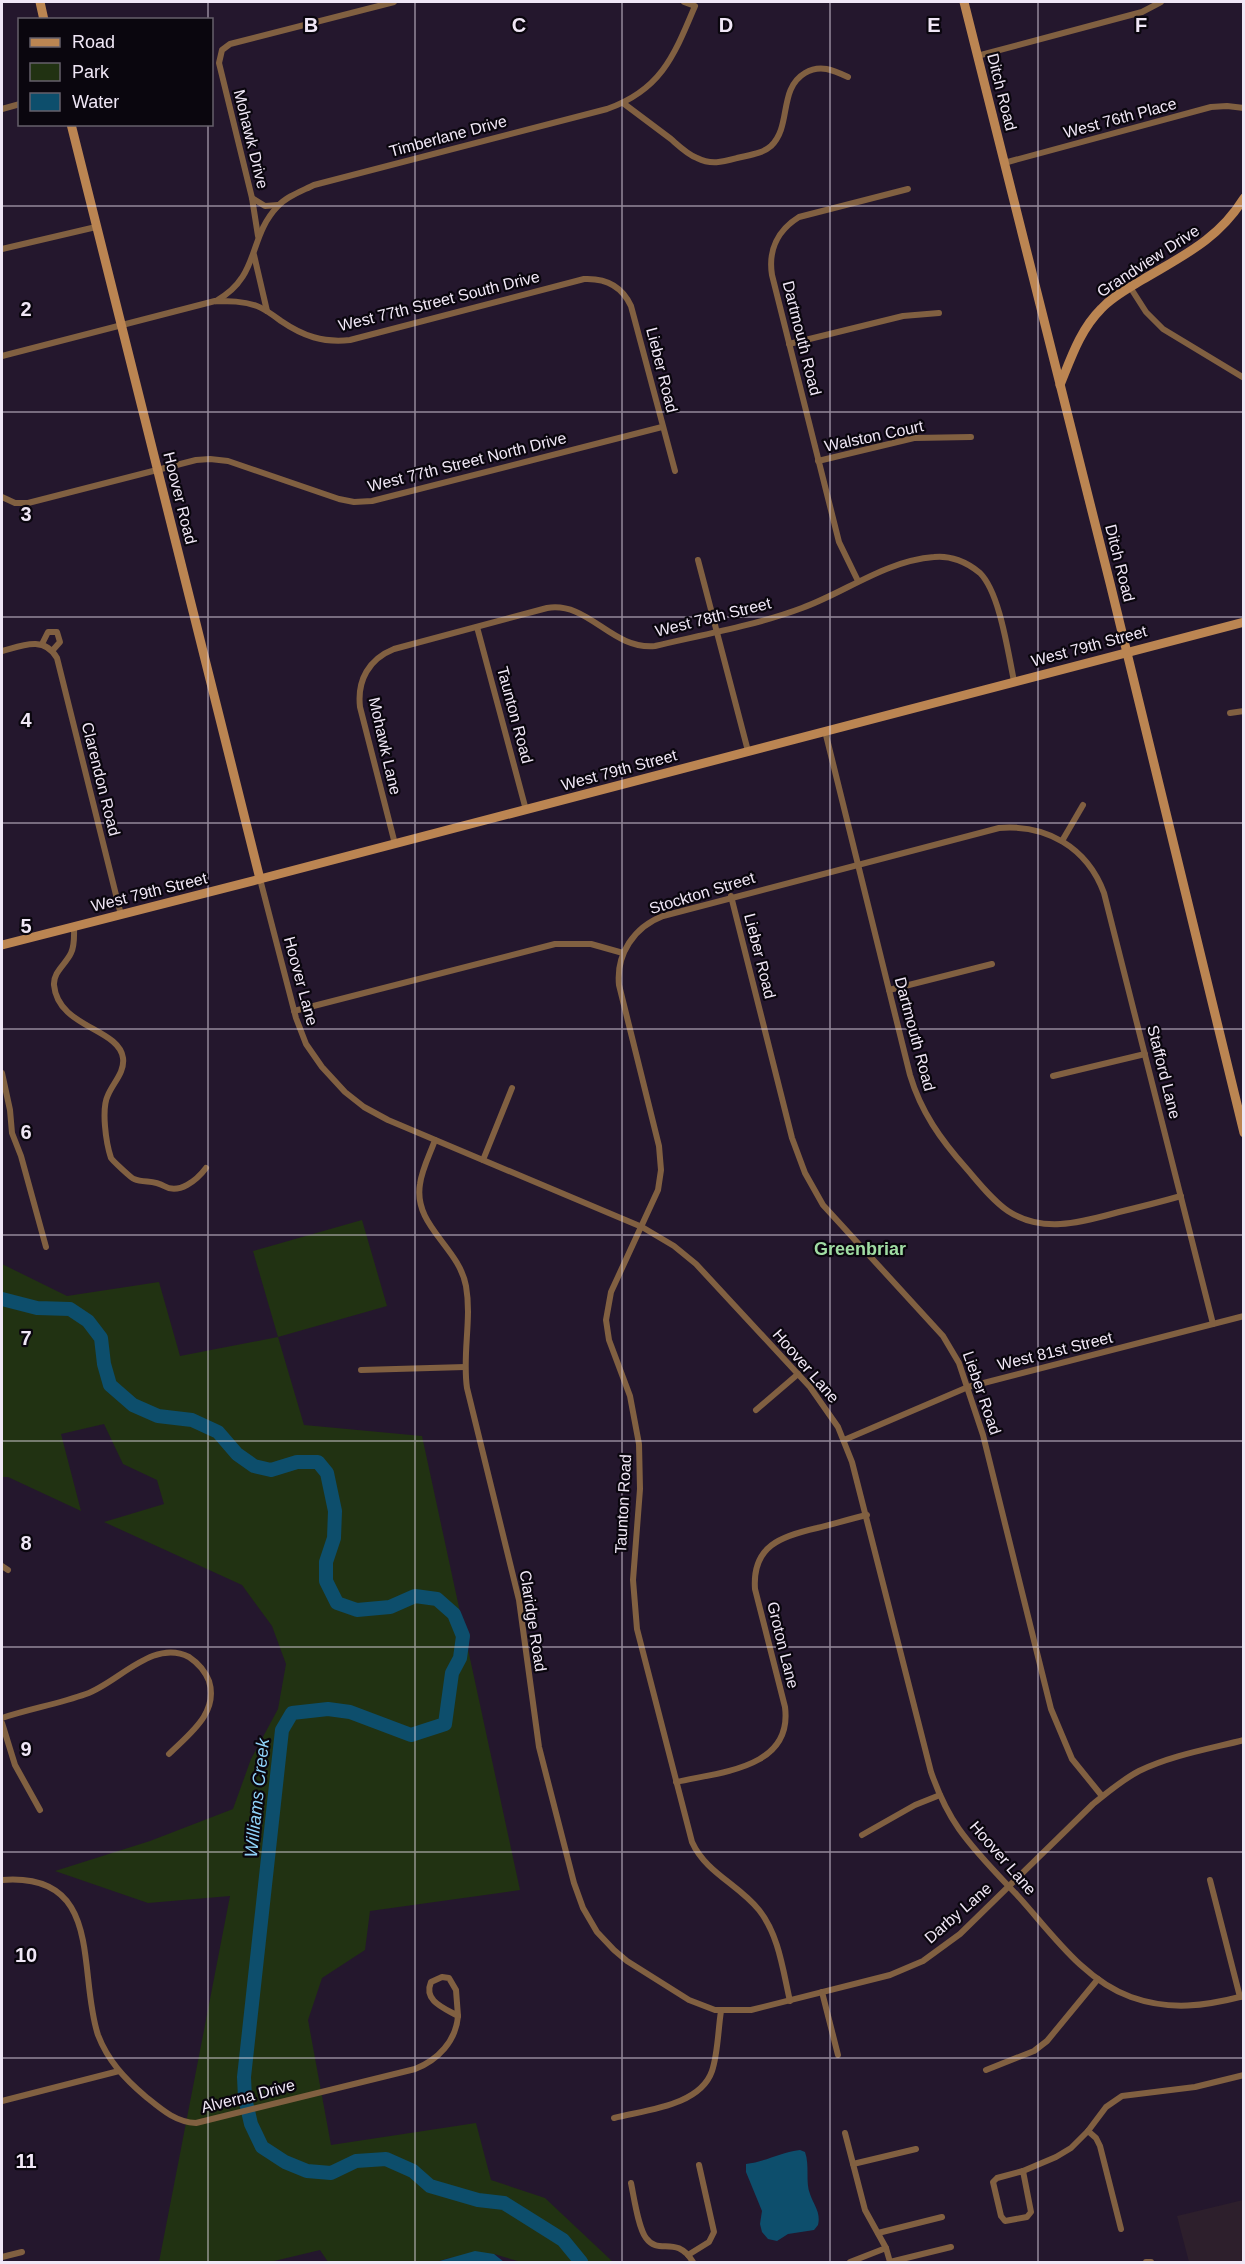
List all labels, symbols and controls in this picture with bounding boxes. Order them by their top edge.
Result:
text: B [304,14,318,36]
text: C [512,14,526,36]
text: D [719,14,733,36]
text: E [927,14,941,36]
text: F [1135,14,1147,36]
legend [18,18,213,126]
text: Road [72,32,115,52]
street label: Ditch Road [984,52,1020,132]
text: Park [72,62,110,82]
street label: Mohawk Drive [230,88,272,190]
text: Water [72,92,119,112]
street label: West 76th Place [1062,95,1178,141]
street label: Timberlane Drive [387,112,509,160]
street label: Grandview Drive [1094,222,1202,300]
street label: West 77th Street South Drive [337,268,542,334]
street label: Dartmouth Road [780,279,824,397]
text: 2 [20,298,32,320]
street label: Lieber Road [643,326,681,414]
street label: Walston Court [823,417,926,455]
street label: West 77th Street North Drive [366,429,568,495]
street label: Hoover Road [160,450,200,546]
text: 3 [20,503,32,525]
street label: Ditch Road [1102,523,1138,603]
street label: West 78th Street [653,594,773,640]
street label: West 79th Street [1029,622,1149,670]
street label: Taunton Road [494,665,536,765]
street label: Mohawk Lane [366,696,405,797]
text: 4 [20,709,32,731]
street label: Clarendon Road [79,720,123,838]
street label: West 79th Street [559,746,679,794]
street label: West 79th Street [89,869,209,915]
street label: Stockton Street [647,869,757,917]
street label: Lieber Road [741,912,779,1000]
text: 5 [20,915,32,937]
street label: Hoover Lane [281,935,321,1028]
street label: Dartmouth Road [892,975,938,1093]
street label: Stafford Lane [1144,1023,1184,1121]
text: 6 [20,1121,32,1143]
district label: Greenbriar [814,1239,906,1259]
street label: Hoover Lane [770,1326,843,1406]
text: 7 [20,1327,32,1349]
street label: West 81st Street [996,1328,1115,1374]
street label: Lieber Road [960,1349,1004,1437]
street label: Taunton Road [612,1454,634,1554]
text: 8 [20,1532,32,1554]
street label: Claridge Road [517,1569,549,1673]
street label: Groton Lane [764,1600,802,1690]
water label: Williams Creek [241,1736,273,1859]
text: 9 [20,1738,32,1760]
street label: Hoover Lane [967,1818,1040,1898]
street label: Darby Lane [921,1879,995,1947]
text: 10 [15,1944,37,1966]
street label: Alverna Drive [199,2076,297,2116]
text: 11 [15,2150,37,2172]

